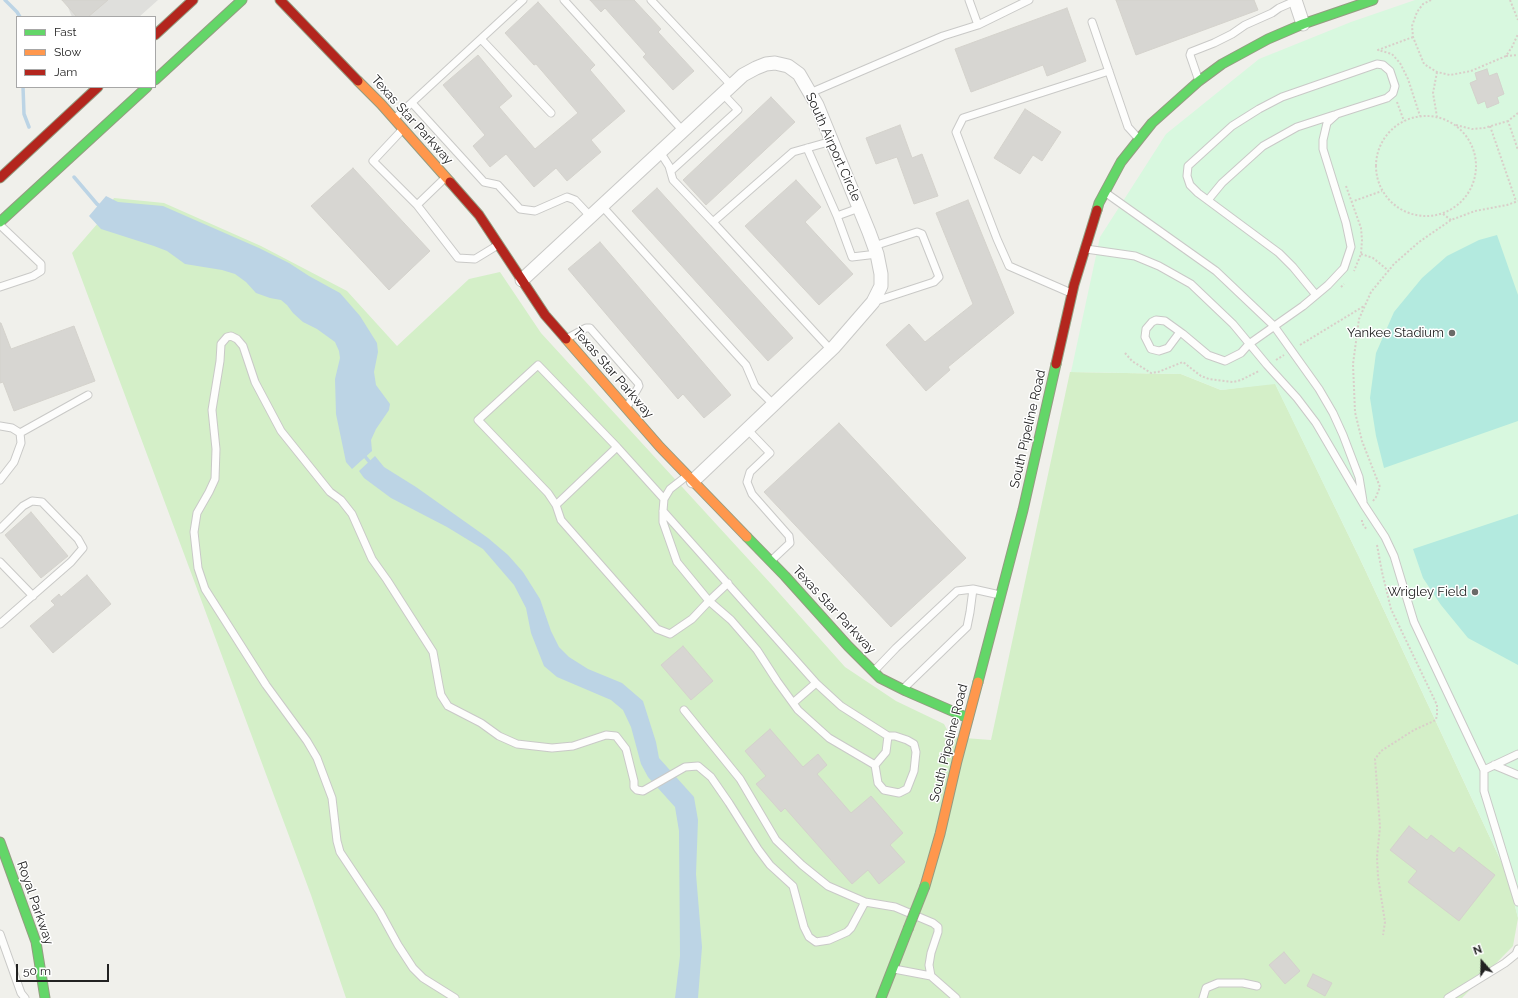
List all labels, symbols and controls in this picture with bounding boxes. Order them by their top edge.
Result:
legend [16,16,156,88]
text: Fast [54,25,77,39]
text: Slow [54,45,81,59]
text: Jam [54,65,77,79]
street label: Texas Star Parkway [368,72,456,168]
street label: South Airport Circle [802,90,864,204]
street label: Texas Star Parkway [569,324,657,422]
place label: Yankee Stadium [1347,325,1444,341]
marker: Yankee Stadium [1447,328,1457,338]
street label: South Pipeline Road [1007,368,1049,490]
street label: Texas Star Parkway [789,563,879,657]
place label: Wrigley Field [1387,584,1467,600]
marker: Wrigley Field [1470,587,1480,597]
street label: South Pipeline Road [927,682,971,804]
street label: Royal Parkway [13,859,57,947]
north arrow [1462,942,1502,982]
text: N [1472,943,1484,958]
scale bar [18,956,111,982]
text: 50 m [23,964,51,978]

